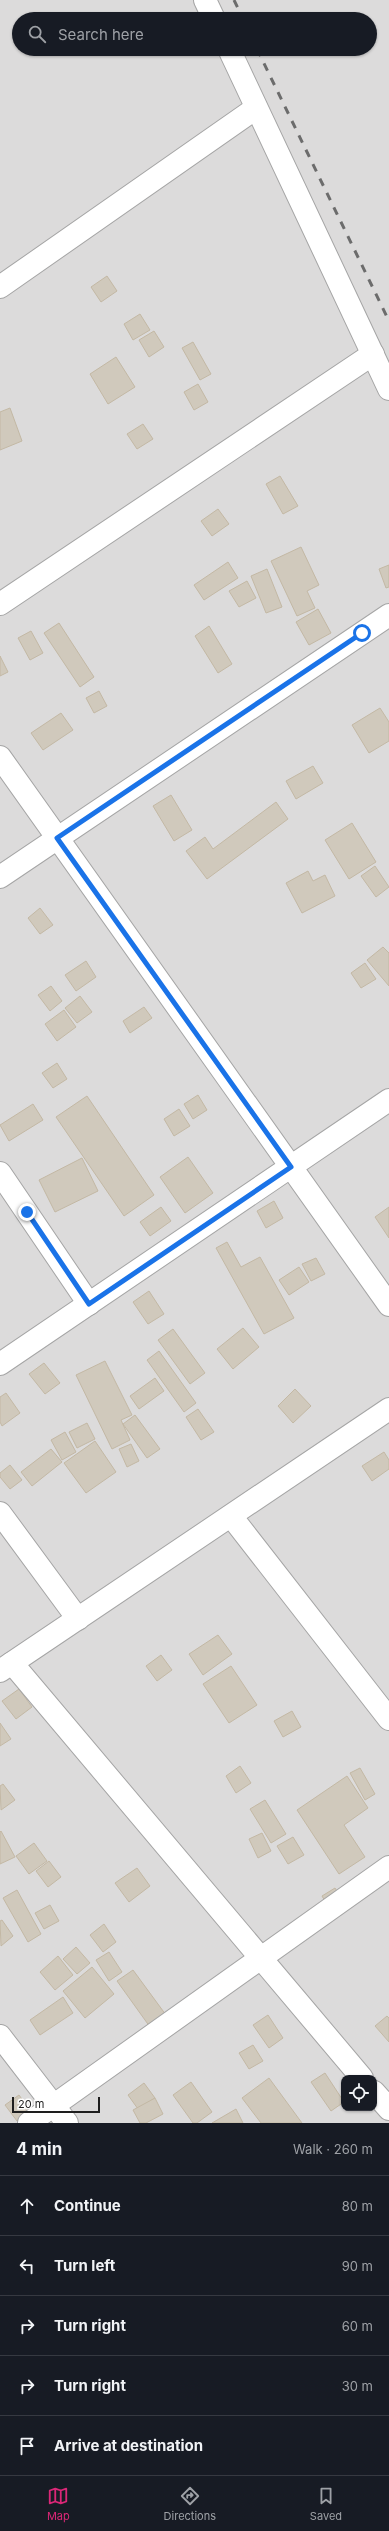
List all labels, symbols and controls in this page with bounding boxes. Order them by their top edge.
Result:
search box [12,12,377,56]
icon: search [26,23,48,45]
text: Search here [58,25,144,44]
route start [353,624,371,642]
route end [18,1203,36,1221]
map controls [341,2075,377,2111]
button: locate [341,2075,377,2111]
scale bar [12,2095,100,2114]
text: 20 m [18,2097,44,2111]
text: 4 min [16,2139,62,2159]
text: Walk · 260 m [293,2141,373,2157]
icon: ahead [16,2195,38,2217]
text: Continue [54,2196,121,2215]
text: 80 m [342,2198,373,2214]
icon: left [16,2255,38,2277]
text: Turn left [54,2256,115,2275]
text: 90 m [342,2258,373,2274]
icon: right [16,2315,38,2337]
text: Turn right [54,2316,126,2335]
text: 60 m [342,2318,373,2334]
icon: right [16,2375,38,2397]
text: Turn right [54,2376,126,2395]
text: 30 m [342,2378,373,2394]
icon: arrive [16,2435,38,2457]
text: Arrive at destination [54,2436,203,2455]
tab: Map [47,2485,70,2523]
tab: Directions [164,2485,216,2523]
tab: Saved [310,2485,342,2523]

